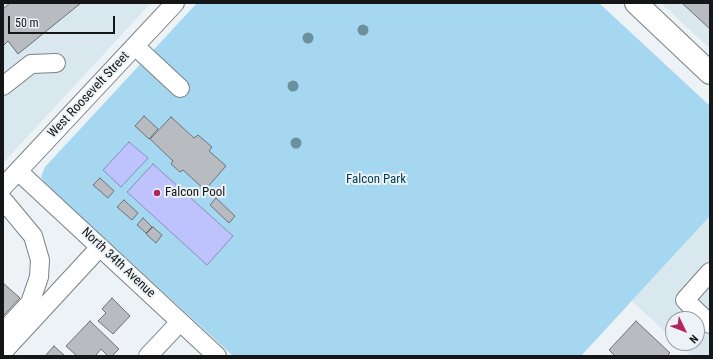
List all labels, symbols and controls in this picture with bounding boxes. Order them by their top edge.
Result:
scale bar [10,8,117,34]
text: 50 m [15,16,39,30]
street label: West Roosevelt Street [45,49,133,141]
park label: Falcon Park [346,172,406,188]
place label: Falcon Pool [165,185,225,201]
marker: Falcon Pool [152,188,162,198]
street label: North 34th Avenue [78,225,158,301]
north arrow [665,311,705,351]
text: N [686,332,700,346]

